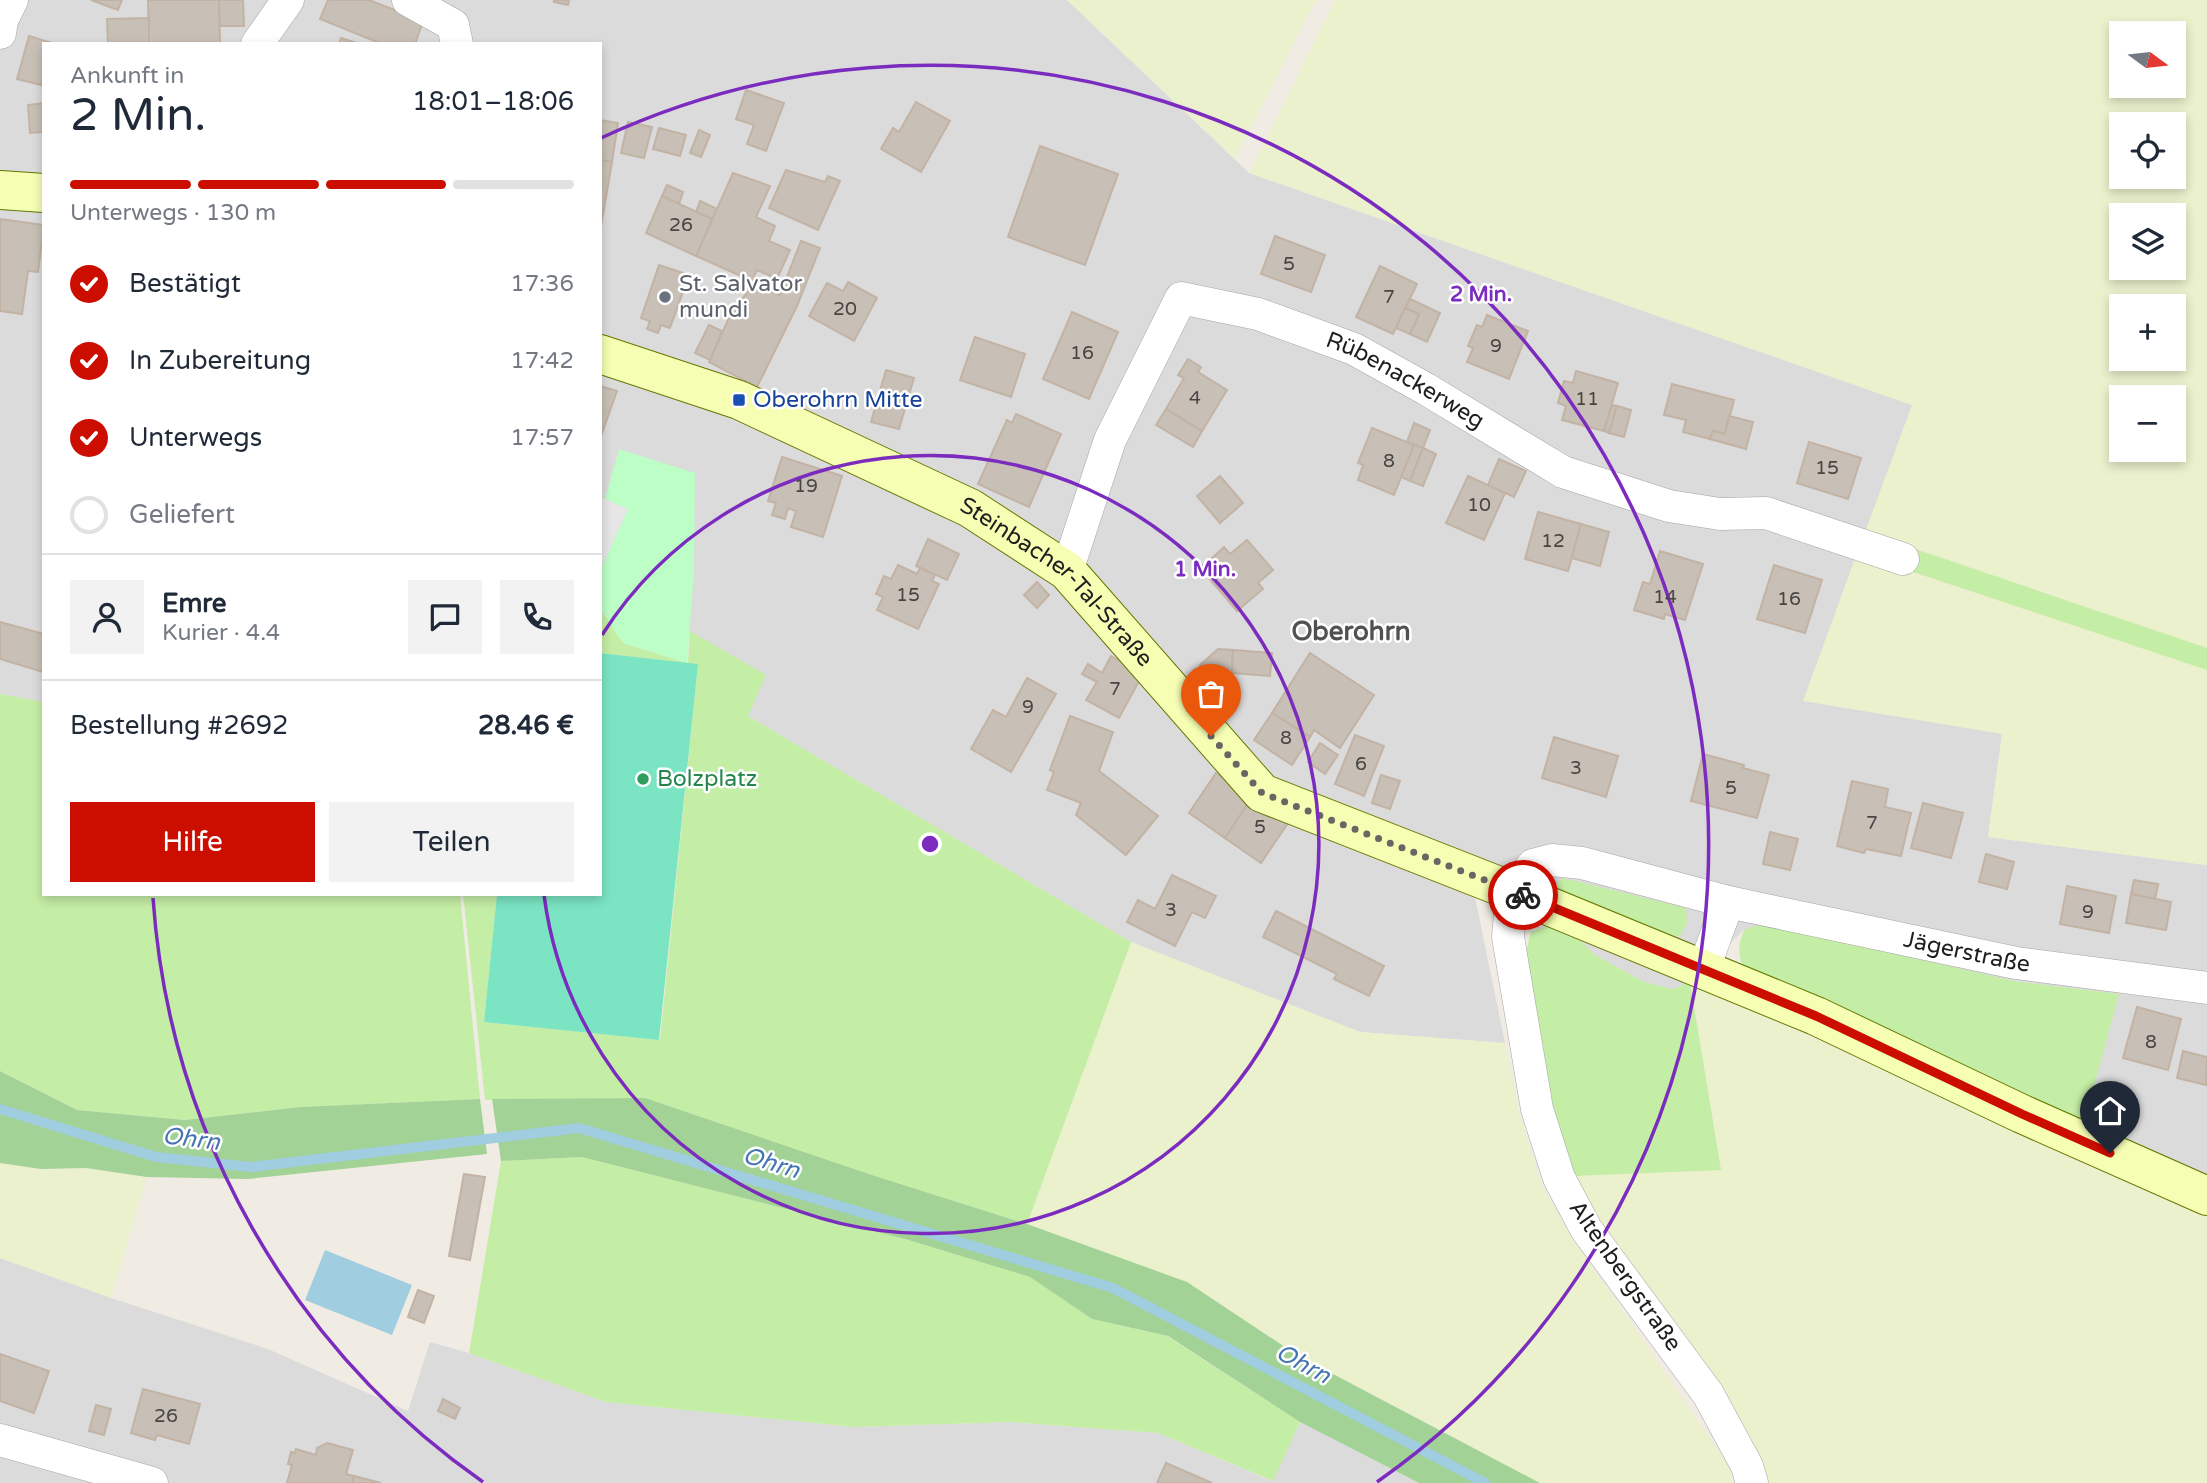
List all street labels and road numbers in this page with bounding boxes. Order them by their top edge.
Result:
street label: Rübenackerweg [1322,326,1489,435]
street label: Steinbacher-Tal-Straße [955,491,1159,673]
street label: Jägerstraße [1901,926,2032,979]
street label: Altenbergstraße [1563,1195,1687,1357]

